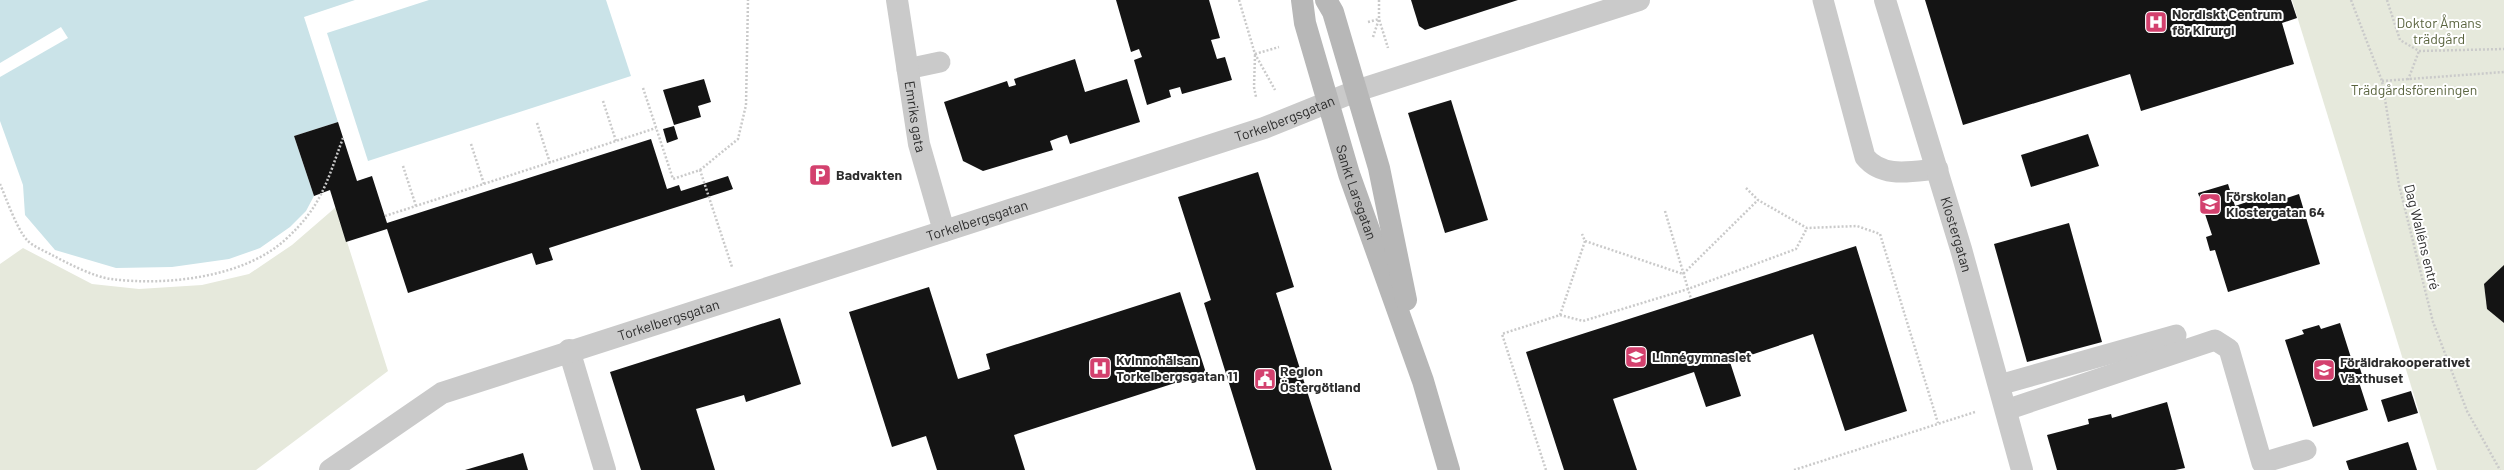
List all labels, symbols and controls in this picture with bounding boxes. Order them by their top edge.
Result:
place label: Nordiskt Centrum för Kirurgi [2172,5,2283,38]
hospital icon: Nordiskt Centrum för Kirurgi [2143,9,2169,35]
park label: Doktor Åmans trädgård [2396,14,2482,47]
street label: Emriks gata [901,80,930,154]
park label: Trädgårdsföreningen [2351,81,2477,98]
street label: Torkelbergsgatan [1232,92,1337,145]
street label: Sankt Larsgatan [1333,143,1381,242]
parking icon: Badvakten [807,162,833,188]
place label: Badvakten [836,166,902,183]
street label: Dag Walléns entré [2401,182,2444,292]
place label: Förskolan Klostergatan 64 [2226,187,2325,220]
school or university icon: Förskolan Klostergatan 64 [2197,191,2223,217]
street label: Klostergatan [1938,194,1976,274]
street label: Torkelbergsgatan [924,196,1030,244]
street label: Torkelbergsgatan [616,295,721,344]
school or university icon: Linnégymnasiet [1623,344,1649,370]
place label: Linnégymnasiet [1652,348,1751,365]
place label: Kvinnohälsan Torkelbergsgatan 11 [1116,351,1238,384]
place label: Föräldrakooperativet Växthuset [2340,353,2470,386]
hospital icon: Kvinnohälsan Torkelbergsgatan 11 [1087,355,1113,381]
school or university icon: Föräldrakooperativet Växthuset [2311,357,2337,383]
place label: Region Östergötland [1280,362,1361,395]
public building icon: Region Östergötland [1252,366,1278,392]

